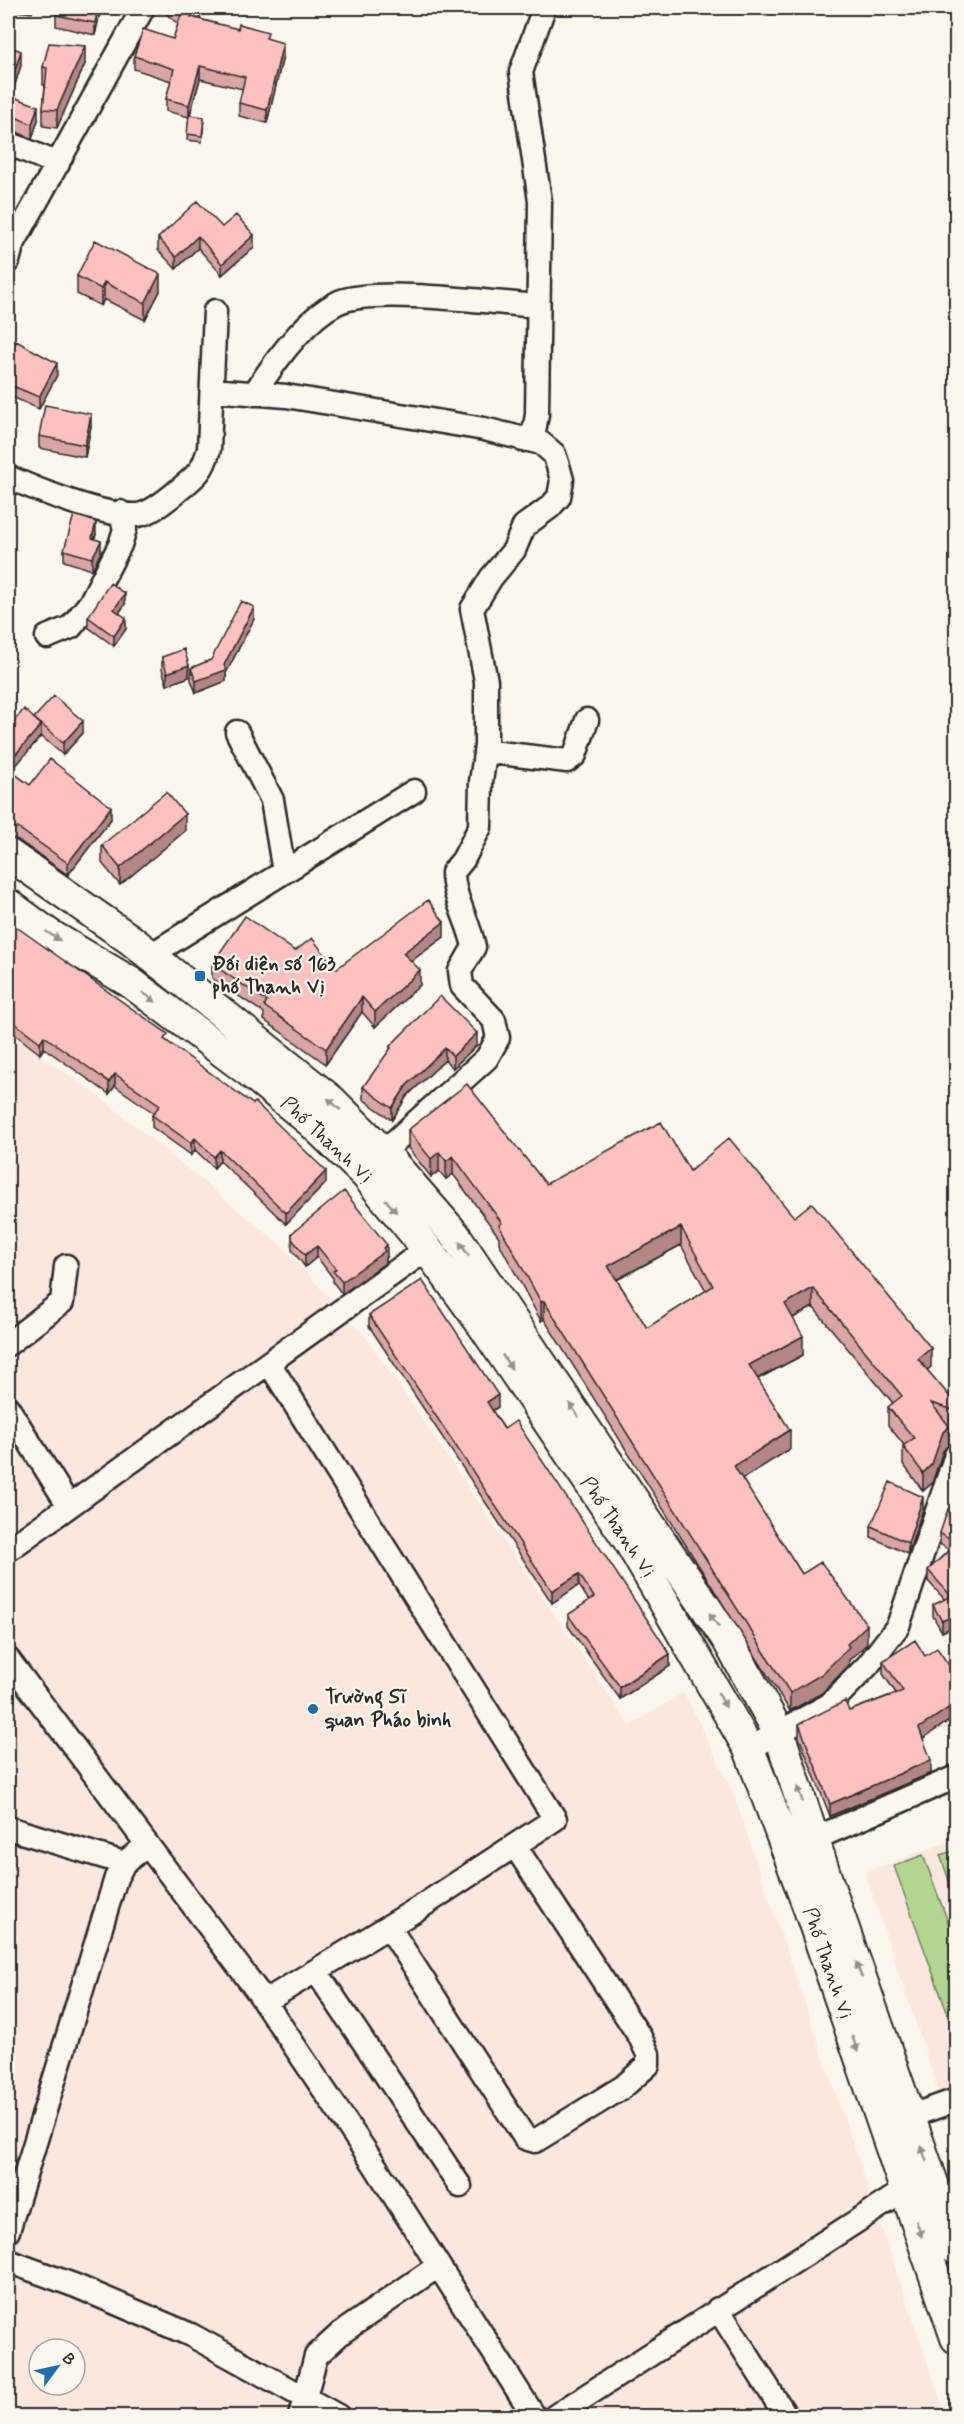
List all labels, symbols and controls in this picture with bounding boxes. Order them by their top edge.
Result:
one-way arrow [44,931,61,942]
place label: Đối diện số 163 phố Thanh Vị [212,951,337,1001]
marker: Đối diện số 163 phố Thanh Vị [193,969,207,983]
one-way arrow [141,990,156,1002]
street label: Phố Thanh Vị [274,1091,378,1190]
one-way arrow [327,1098,342,1111]
one-way arrow [384,1198,397,1213]
one-way arrow [458,1241,470,1257]
one-way arrow [501,1354,512,1370]
one-way arrow [569,1402,580,1418]
street label: Phố Thanh Vị [573,1471,661,1583]
one-way arrow [708,1612,720,1628]
place label: Trường Sĩ quan Pháo binh [324,1684,451,1734]
one-way arrow [717,1692,727,1709]
marker: Trường Sĩ quan Pháo binh [306,1702,320,1716]
one-way arrow [794,1785,804,1803]
street label: Phố Thanh Vị [795,1904,859,2022]
one-way arrow [854,1961,864,1979]
one-way arrow [851,2035,861,2053]
one-way arrow [919,2145,928,2163]
one-way arrow [914,2220,924,2238]
north arrow [27,2337,87,2397]
text: B [57,2350,80,2370]

